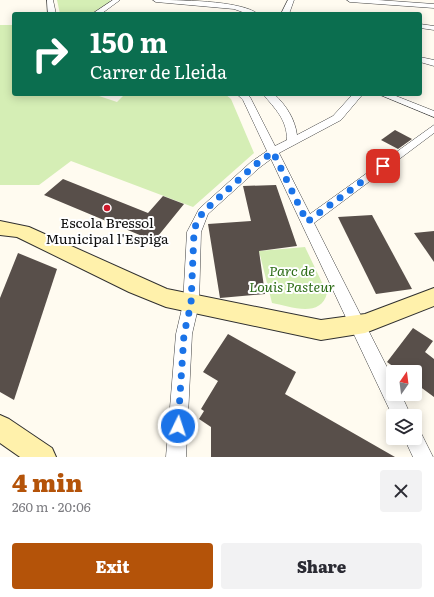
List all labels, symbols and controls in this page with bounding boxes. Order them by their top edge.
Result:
text: 150 m [90,20,168,62]
icon: right [24,28,76,80]
text: Carrer de Lleida [90,58,227,85]
pin [366,149,400,183]
icon: arrive [372,155,394,177]
marker: Escola Bressol Municipal l'Espiga [102,203,112,213]
place label: Escola Bressol Municipal l'Espiga [45,212,169,248]
park label: Parc de Louis Pasteur [249,260,335,296]
north arrow [386,365,422,401]
map controls [386,365,422,445]
position arrow [157,405,199,447]
button: layers [386,409,422,445]
text: 4 min [12,464,83,499]
button: close [380,470,422,512]
text: 260 m · 20:06 [12,497,91,516]
button: Exit [12,543,213,589]
button: Share [221,543,422,589]

